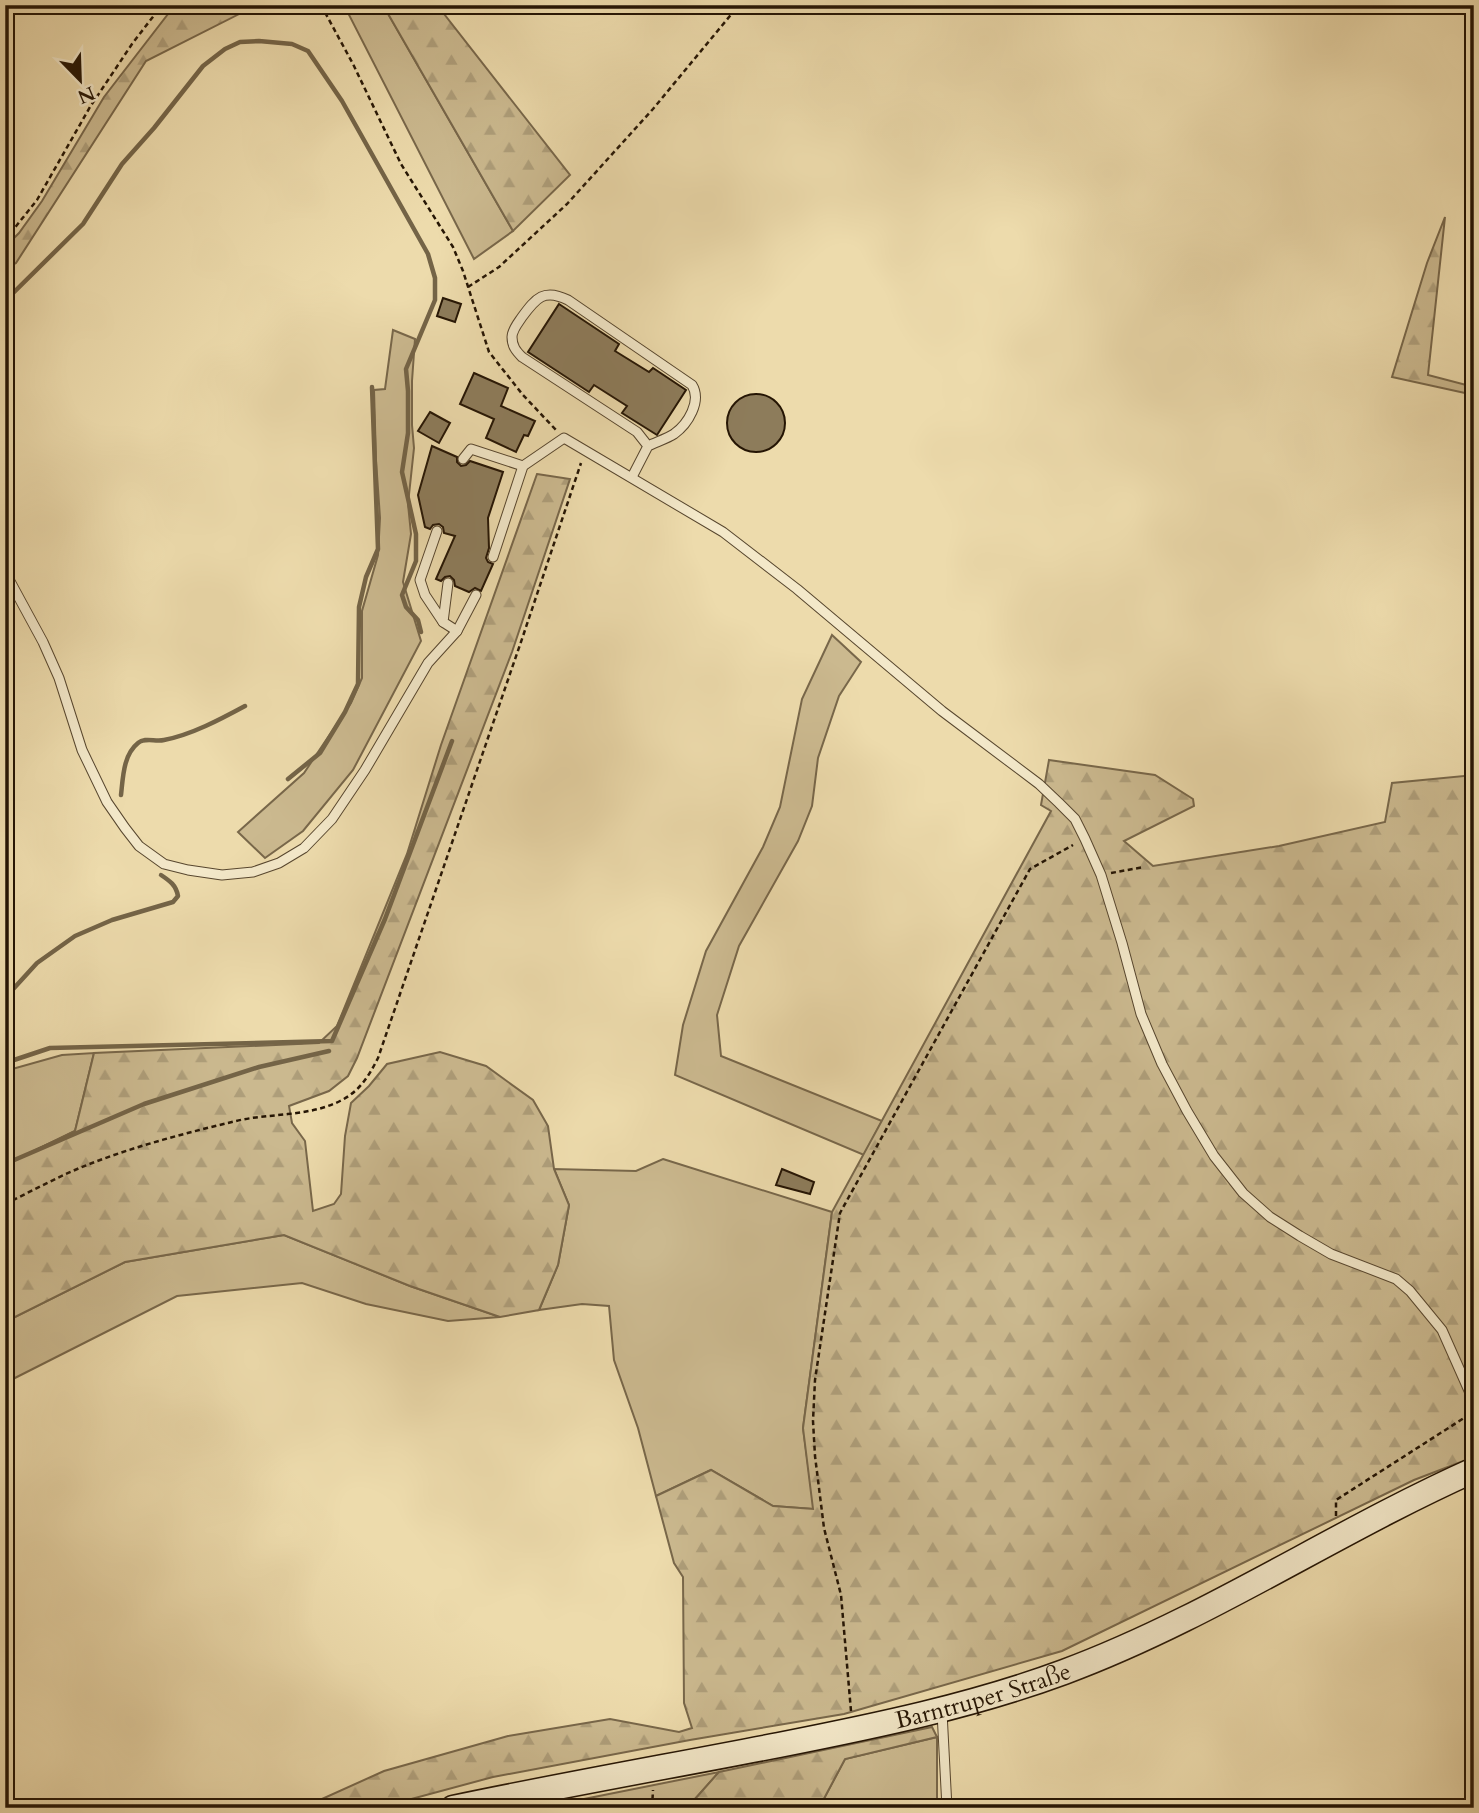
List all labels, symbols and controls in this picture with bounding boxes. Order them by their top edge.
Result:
north arrow [46,46,116,116]
text: N [73,80,99,110]
street label: Barntruper Straße [892,1655,1076,1737]

